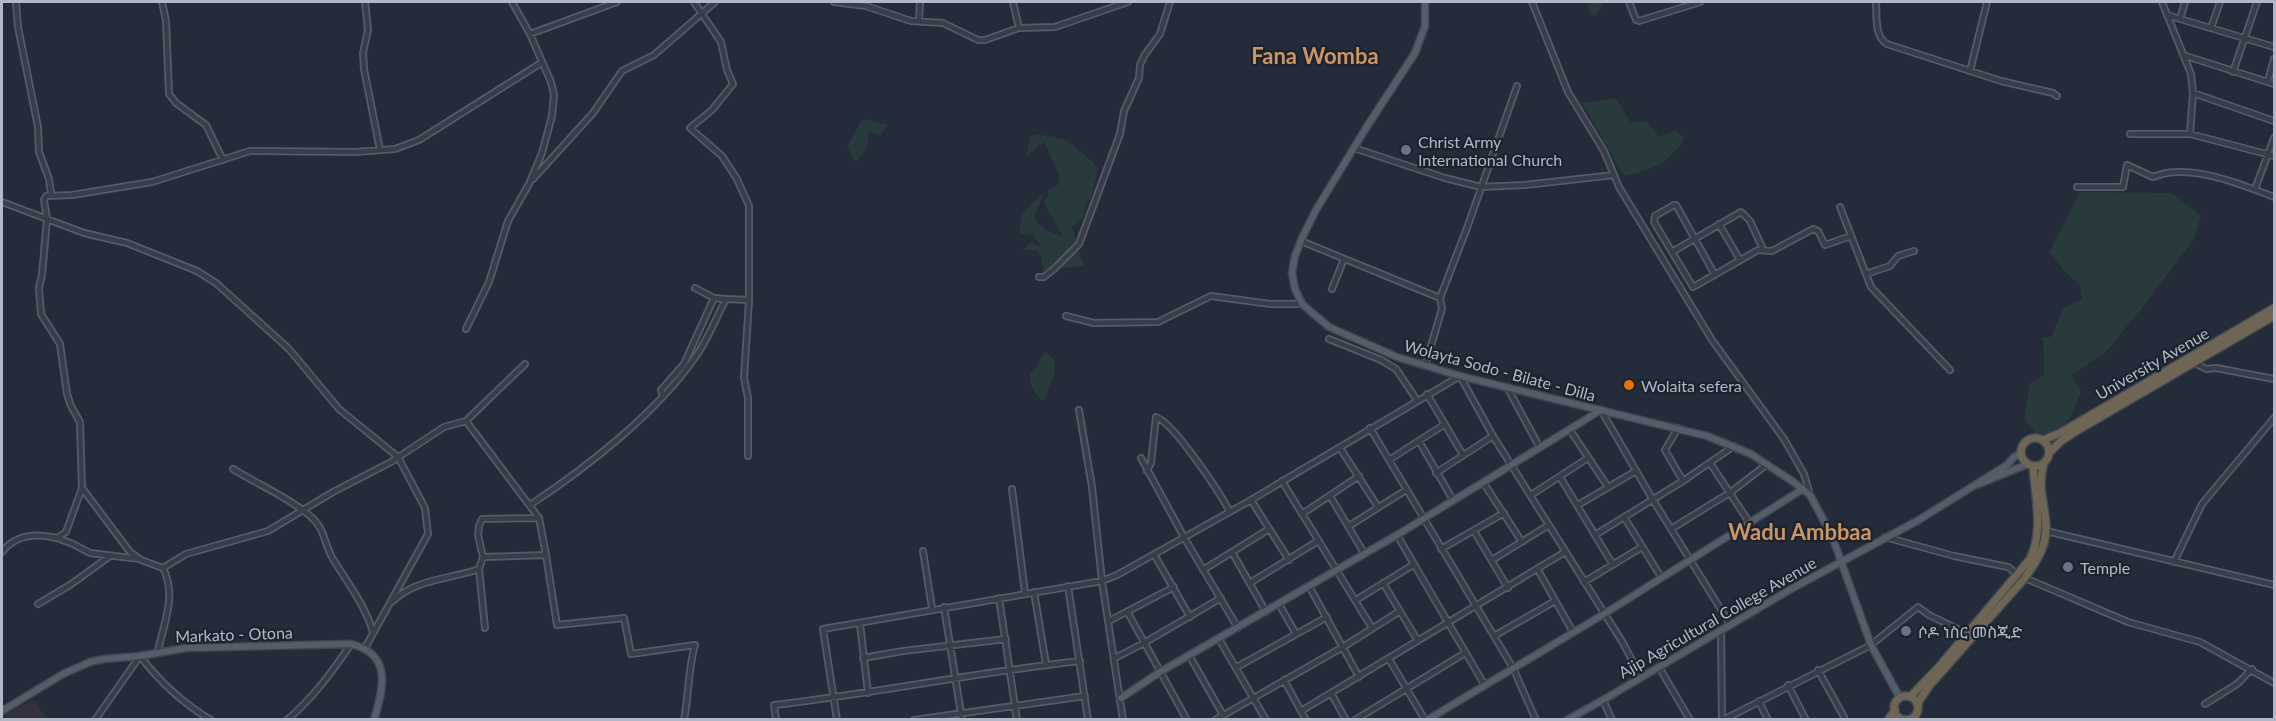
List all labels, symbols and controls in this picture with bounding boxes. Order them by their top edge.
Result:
district label: Fana Womba [1251,42,1379,69]
place label: Christ Army International Church [1418,132,1562,169]
marker: Christ Army International Church [1399,143,1413,157]
street label: University Avenue [2092,323,2212,403]
street label: Wolayta Sodo - Bilate - Dilla [1402,335,1598,405]
place label: Wolaita sefera [1641,376,1742,395]
marker: Wolaita sefera [1622,378,1636,392]
district label: Wadu Ambbaa [1728,518,1872,545]
street label: Ajip Agricultural College Avenue [1615,552,1819,682]
place label: Temple [2080,558,2130,577]
marker: Temple [2061,560,2075,574]
street label: Markato - Otona [175,622,293,646]
place label: ሶዶ ነስር መስጂድ [1918,622,2023,641]
marker: ሶዶ ነስር መስጂድ [1899,624,1913,638]

